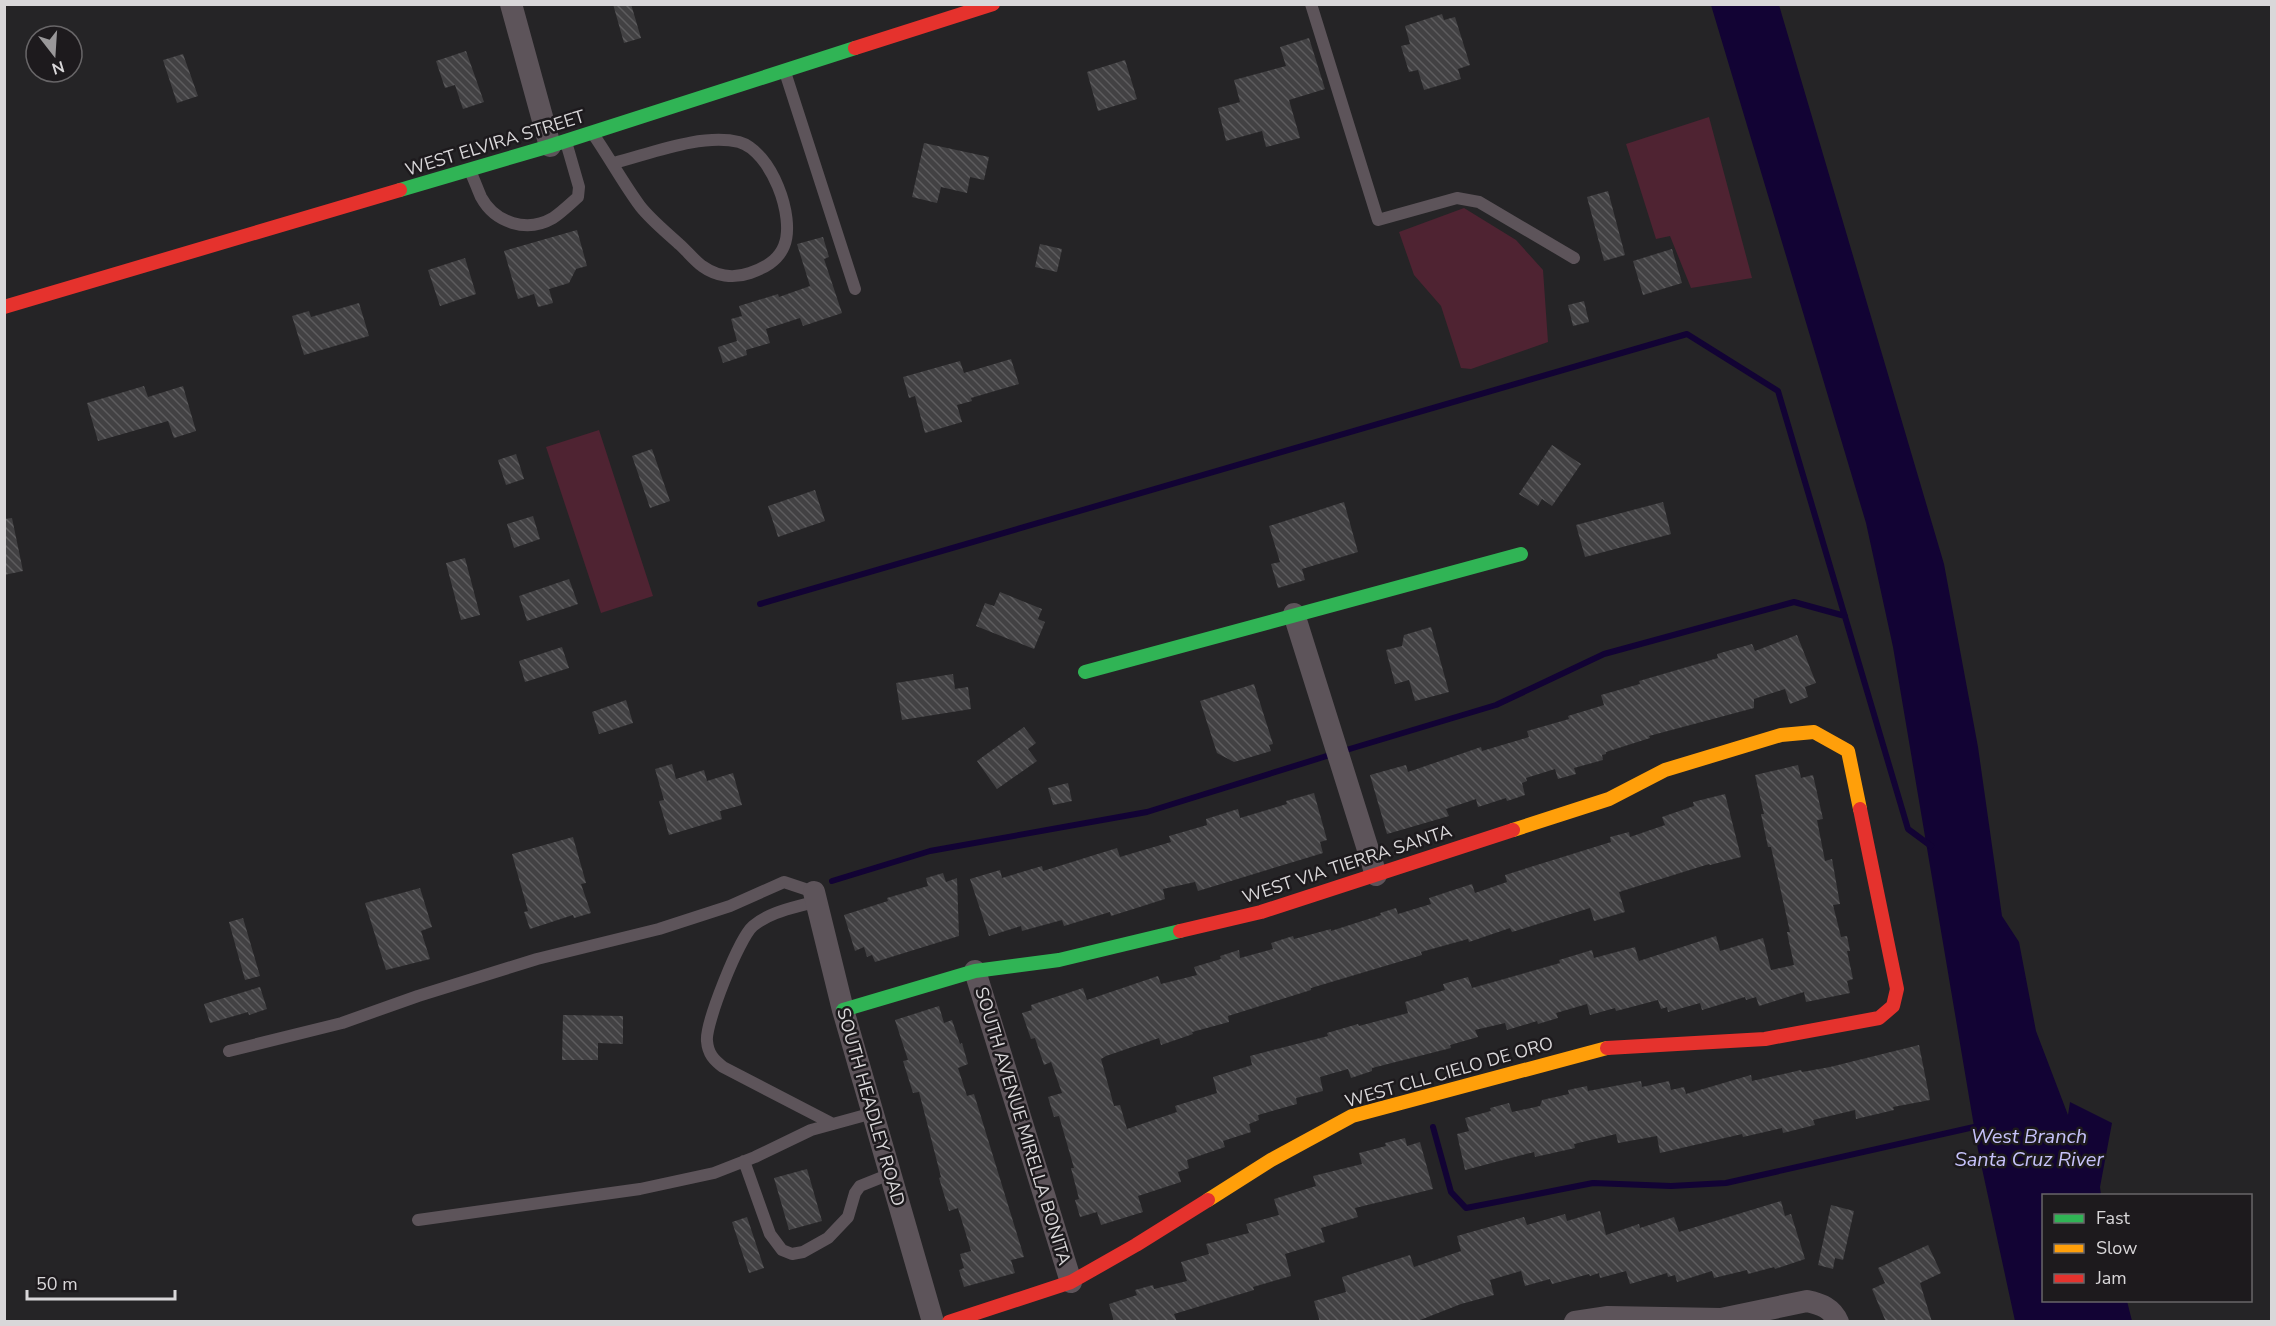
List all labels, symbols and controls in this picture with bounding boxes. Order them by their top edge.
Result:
north arrow [24,24,84,84]
text: N [49,55,67,80]
street label: WEST ELVIRA STREET [402,104,588,182]
street label: WEST VIA TIERRA SANTA [1239,819,1455,909]
street label: SOUTH AVENUE MIRELLA BONITA [969,984,1077,1268]
street label: SOUTH HEADLEY ROAD [831,1005,911,1209]
street label: WEST CLL CIELO DE ORO [1342,1031,1556,1113]
water label: West Branch Santa Cruz River [1954,1123,2104,1173]
legend [2042,1194,2252,1302]
text: Fast [2096,1206,2131,1230]
text: Slow [2096,1236,2137,1260]
scale bar [27,1263,176,1301]
text: Jam [2095,1266,2127,1290]
text: 50 m [36,1272,78,1296]

